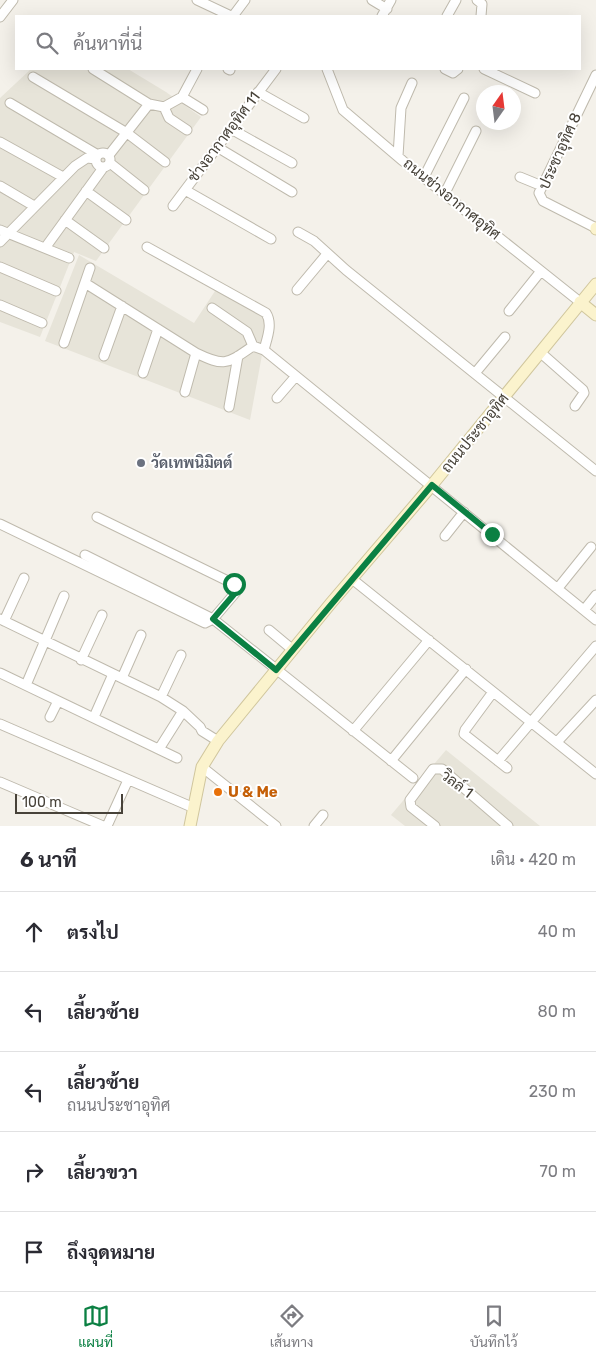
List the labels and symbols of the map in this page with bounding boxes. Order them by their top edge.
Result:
north arrow [476,85,521,130]
street label: ช่างอากาศอุทิศ 11 [183,88,265,187]
street label: ประชาอุทิศ 8 [535,110,587,193]
street label: ถนนช่างอากาศอุทิศ [399,154,505,245]
street label: ถนนประชาอุทิศ [437,390,514,478]
place label: วัดเทพนิมิตต์ [151,453,233,472]
marker: วัดเทพนิมิตต์ [135,457,147,469]
route end [481,523,504,546]
route start [223,573,246,596]
street label: วิลล์ 1 [437,765,477,802]
place label: U & Me [228,783,278,801]
marker: U & Me [212,786,224,798]
scale bar [15,791,122,814]

